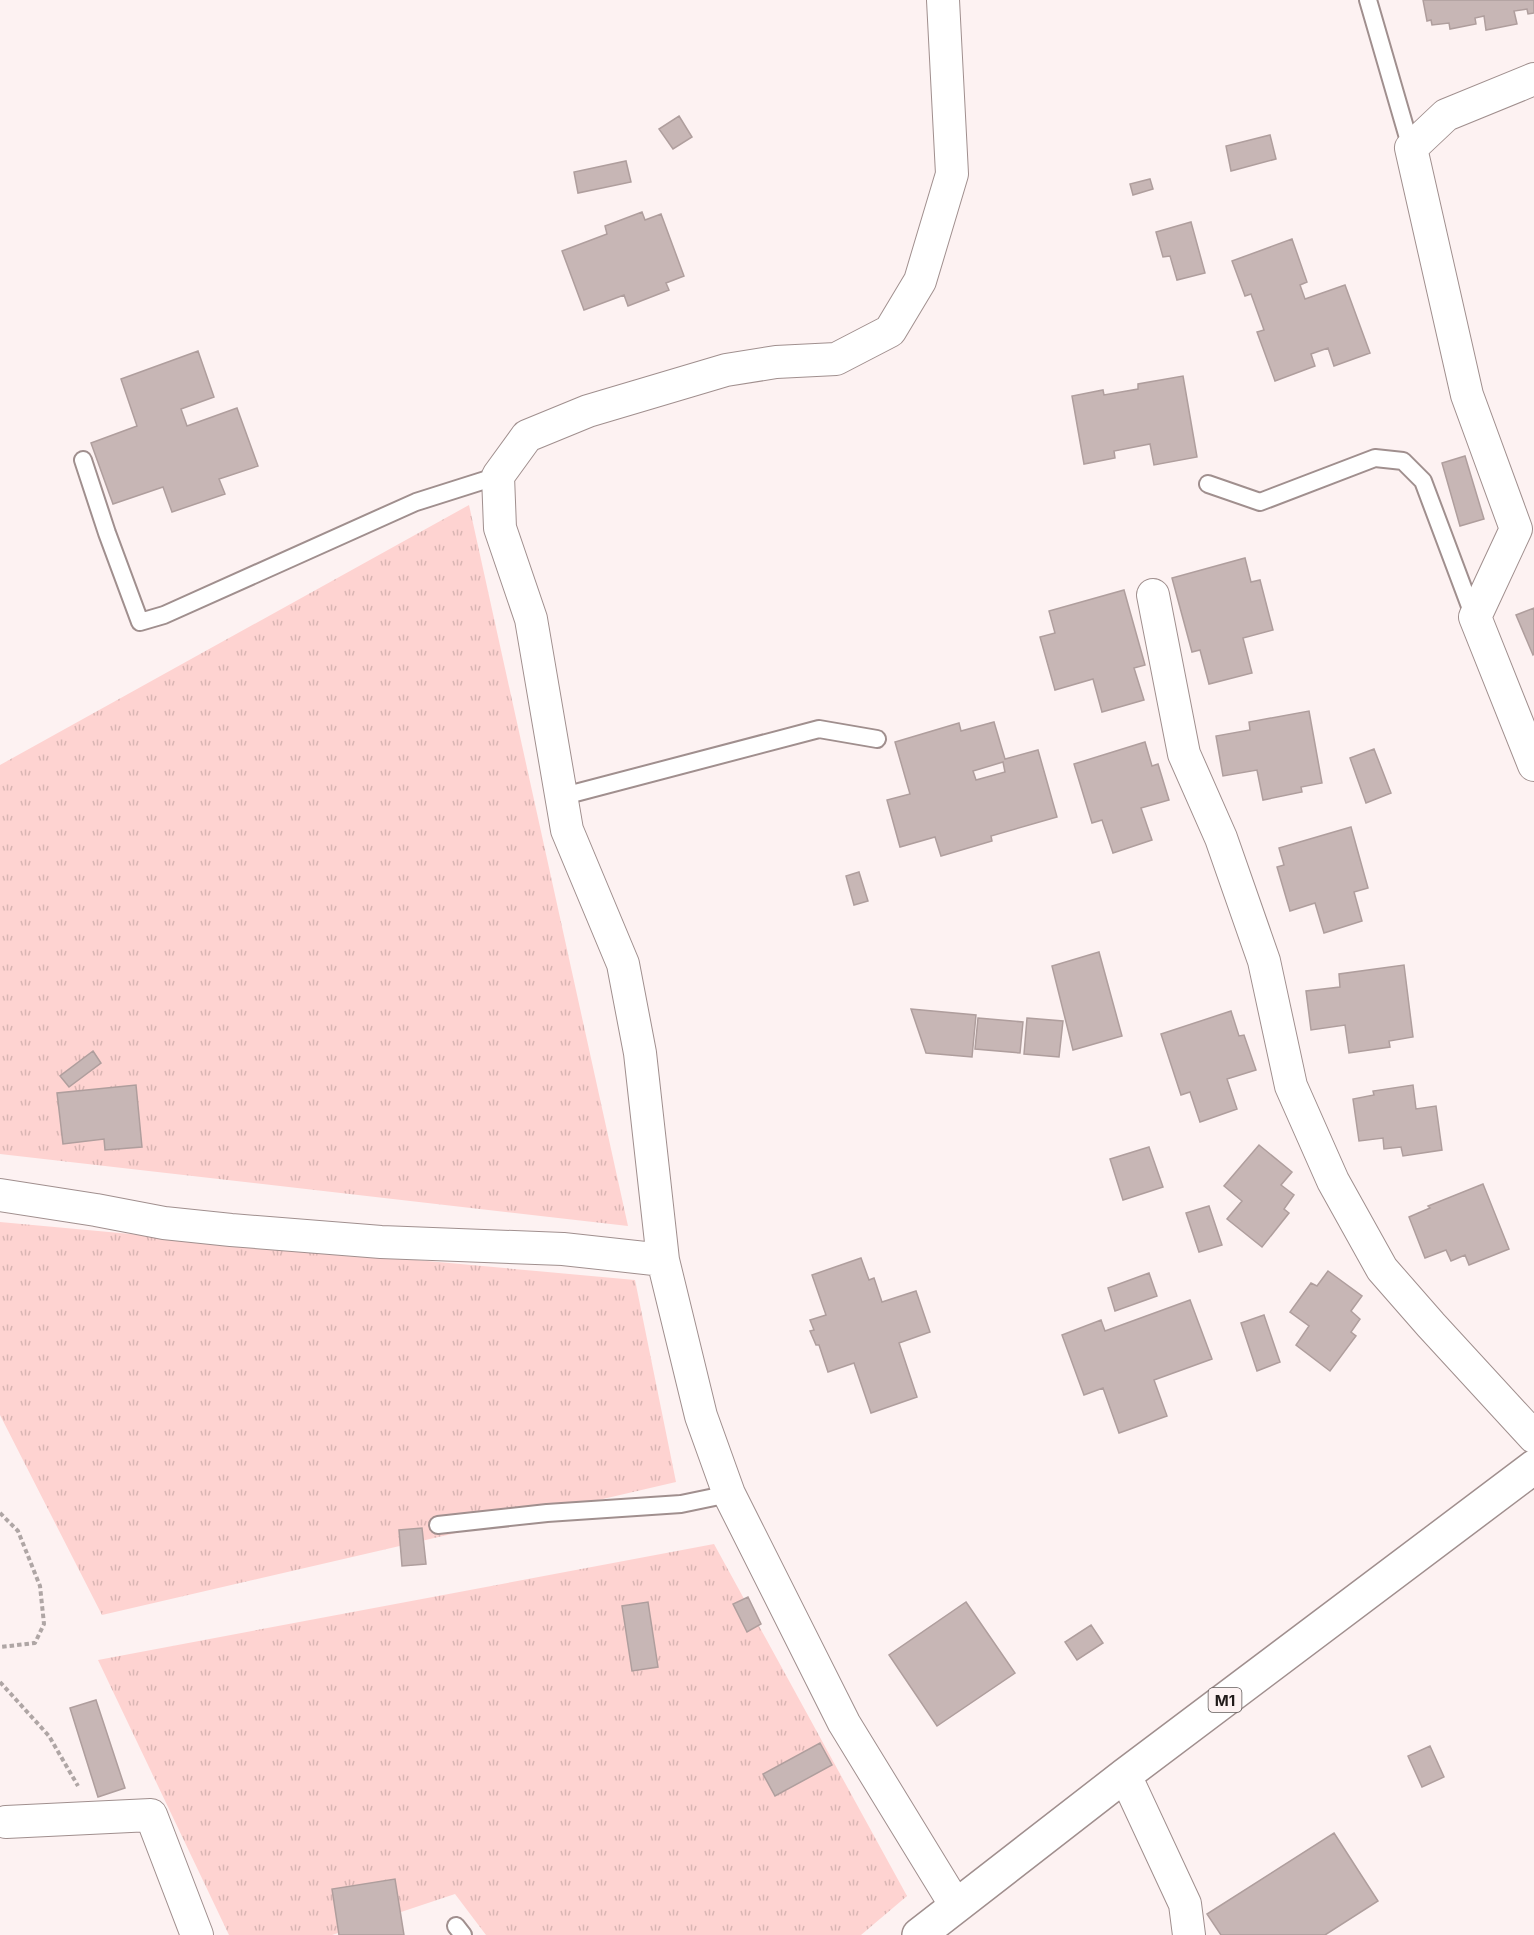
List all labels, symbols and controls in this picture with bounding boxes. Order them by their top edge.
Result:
road number: M1 [1208,1688,1242,1712]

